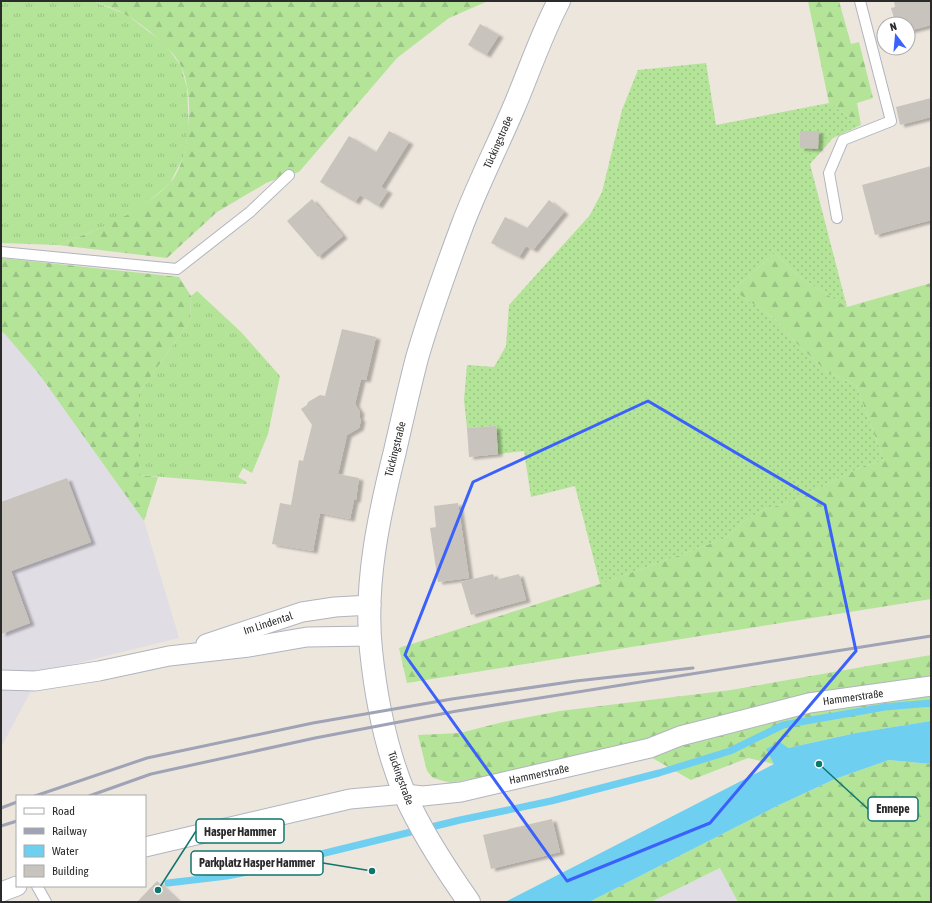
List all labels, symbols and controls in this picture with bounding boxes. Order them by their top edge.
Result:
north arrow [876,16,916,56]
text: N [888,20,898,33]
street label: Tückingstraße [481,114,515,170]
street label: Tückingstraße [382,420,408,478]
street label: Im Lindental [242,609,294,637]
street label: Hammerstraße [822,687,884,707]
street label: Tückingstraße [386,750,416,806]
street label: Hammerstraße [508,762,570,786]
legend [16,795,146,887]
callout: Ennepe [868,797,918,821]
text: Ennepe [876,802,910,816]
text: Road [52,804,75,818]
callout: Hasper Hammer [196,819,284,843]
text: Railway [52,824,87,838]
text: Hasper Hammer [204,825,276,839]
text: Water [52,844,79,858]
callout: Parkplatz Hasper Hammer [191,851,323,875]
text: Parkplatz Hasper Hammer [199,856,315,870]
text: Building [52,864,90,878]

